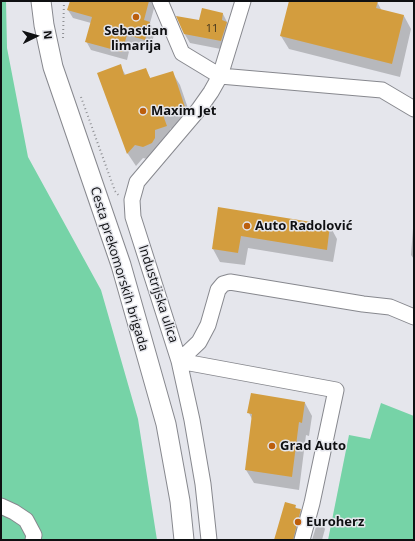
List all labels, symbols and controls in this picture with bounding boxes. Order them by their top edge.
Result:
marker: Sebastian limarija [131,12,141,22]
north arrow [16,16,56,56]
house number: 11 [206,22,218,36]
place label: Sebastian limarija [104,23,168,54]
text: N [41,30,56,40]
place label: Maxim Jet [151,103,216,119]
marker: Maxim Jet [138,106,148,116]
street label: Cesta prekomorskih brigada [87,185,151,353]
place label: Auto Radolović [255,218,352,234]
marker: Auto Radolović [242,221,252,231]
street label: Industrijska ulica [135,243,181,345]
place label: Grad Auto [280,438,346,454]
marker: Grad Auto [267,441,277,451]
place label: Euroherz [306,514,364,530]
marker: Euroherz [293,517,303,527]

